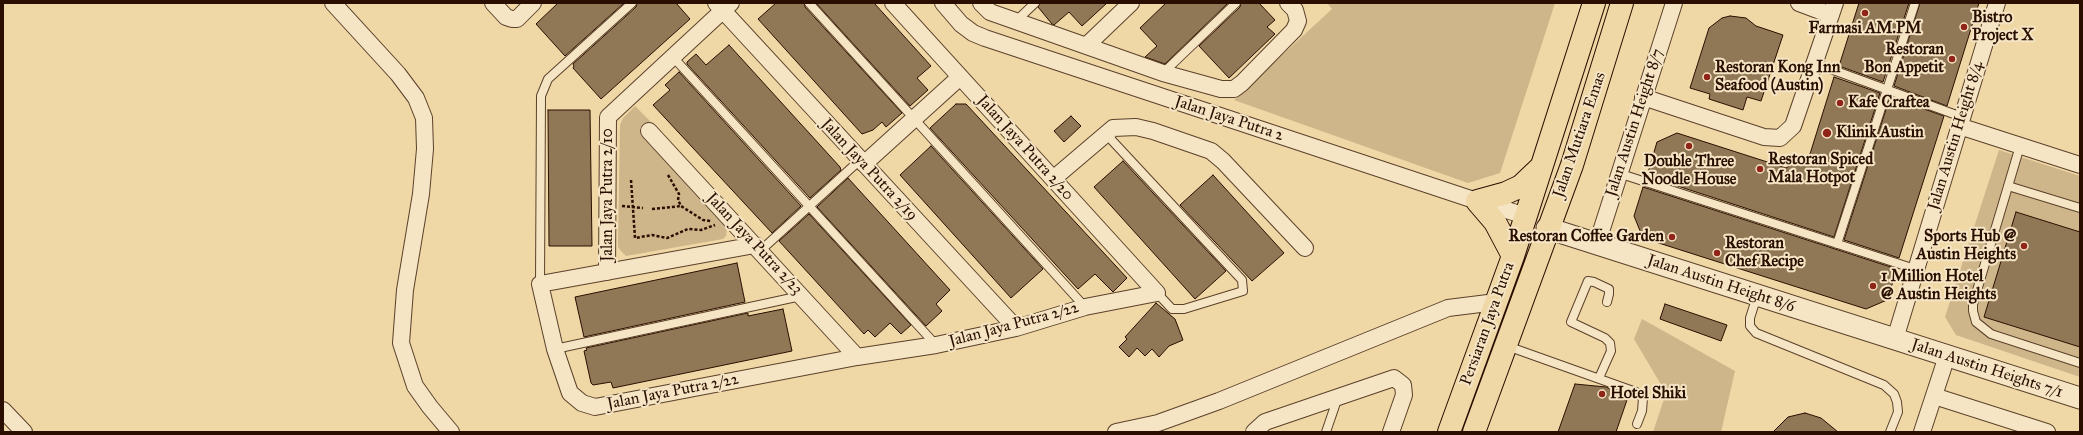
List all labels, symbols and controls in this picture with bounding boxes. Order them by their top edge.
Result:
marker: Farmasi AM.PM [1860,8,1870,18]
place label: Bistro Project X [1972,8,2034,46]
place label: Farmasi AM.PM [1809,19,1921,39]
marker: Bistro Project X [1959,22,1969,32]
place label: Restoran Bon Appetit [1864,40,1944,78]
street label: Jalan Austin Height 8/7 [1602,47,1668,199]
marker: Restoran Bon Appetit [1947,54,1957,64]
place label: Restoran Kong Inn Seafood (Austin) [1715,58,1840,96]
street label: Jalan Austin Height 8/4 [1924,59,1988,213]
street label: Jalan Mutiara Emas [1550,70,1610,200]
marker: Restoran Kong Inn Seafood (Austin) [1702,72,1712,82]
street label: Jalan Jaya Putra 2/20 [973,91,1077,205]
street label: Jalan Jaya Putra 2 [1172,92,1286,146]
place label: Kafe Craftea [1848,93,1930,113]
marker: Kafe Craftea [1835,98,1845,108]
street label: Jalan Jaya Putra 2/19 [817,115,921,225]
place label: Klinik Austin [1836,123,1924,143]
marker: Klinik Austin [1821,127,1833,139]
street label: Jalan Jaya Putra 2/10 [598,128,618,262]
marker: Double Three Noodle House [1684,141,1694,151]
place label: Restoran Spiced Mala Hotpot [1768,150,1873,188]
place label: Double Three Noodle House [1642,152,1736,190]
marker: Restoran Spiced Mala Hotpot [1755,164,1765,174]
street label: Jalan Jaya Putra 2/23 [702,189,806,299]
place label: Restoran Coffee Garden [1509,227,1664,247]
place label: Sports Hub @ Austin Heights [1916,227,2016,265]
marker: Restoran Coffee Garden [1667,232,1677,242]
place label: Restoran Chef Recipe [1725,234,1804,272]
marker: Sports Hub @ Austin Heights [2019,241,2029,251]
marker: Restoran Chef Recipe [1712,248,1722,258]
street label: Jalan Austin Height 8/6 [1645,251,1797,317]
street label: Persiaran Jaya Putra [1457,260,1519,388]
place label: 1 Million Hotel @ Austin Heights [1881,267,1996,305]
marker: 1 Million Hotel @ Austin Heights [1868,281,1878,291]
street label: Jalan Jaya Putra 2/22 [947,298,1081,352]
street label: Jalan Austin Heights 7/1 [1909,335,2065,403]
street label: Jalan Jaya Putra 2/22 [606,370,740,414]
place label: Hotel Shiki [1610,384,1686,404]
marker: Hotel Shiki [1597,389,1607,399]

